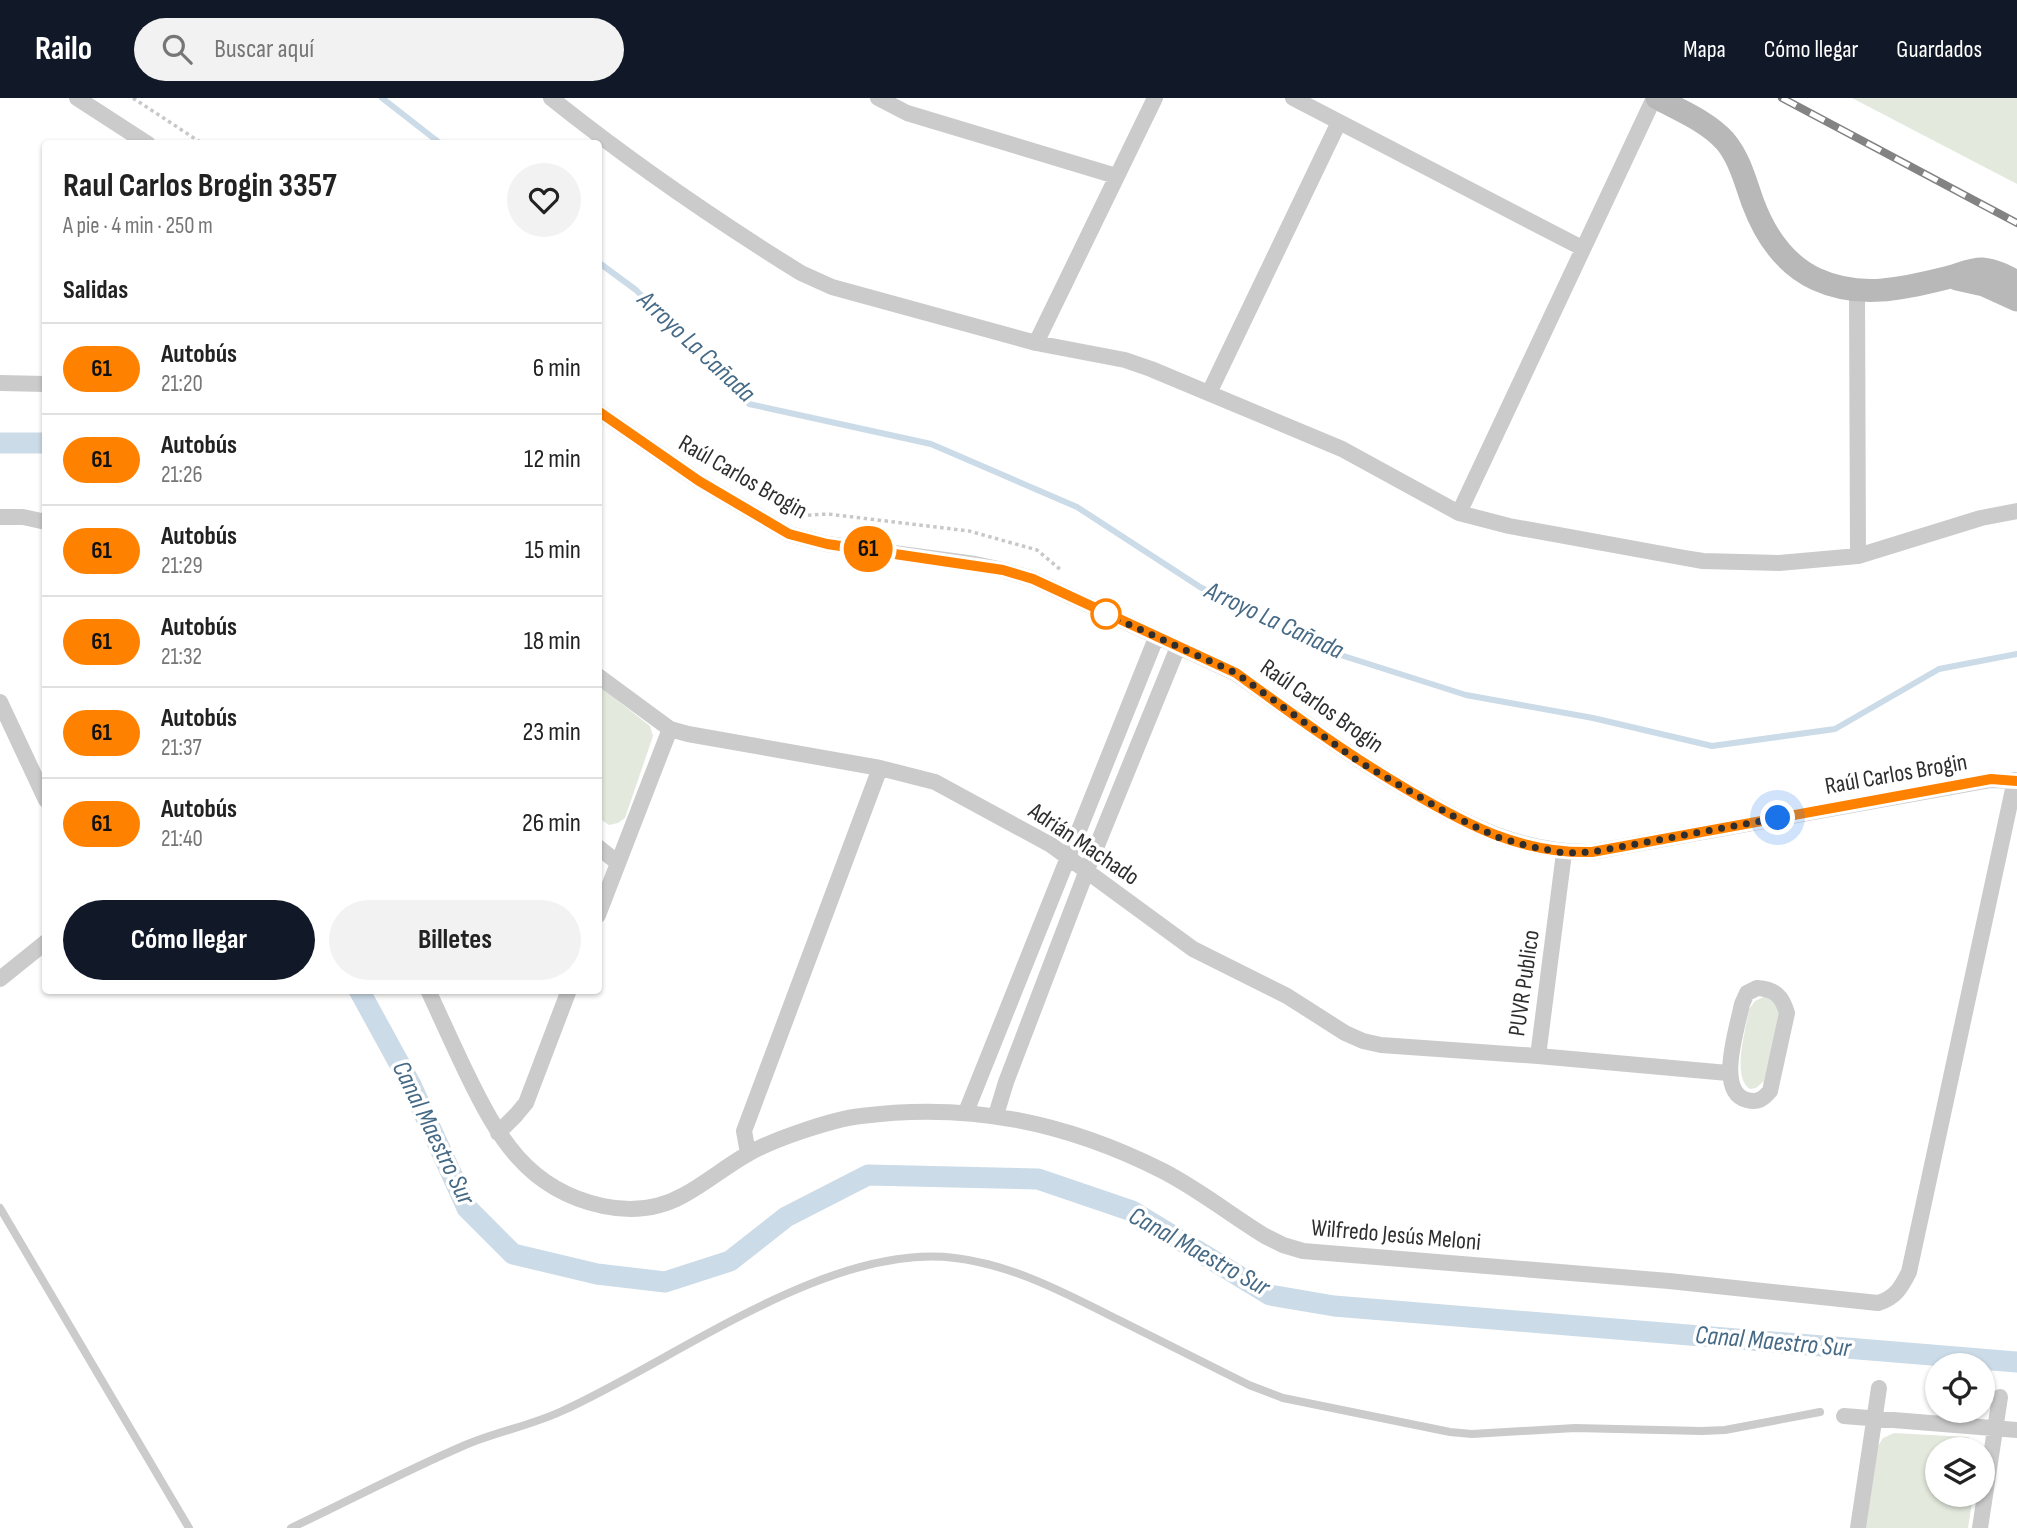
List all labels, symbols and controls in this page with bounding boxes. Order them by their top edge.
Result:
search box [134,18,624,81]
text: Railo [35,29,92,69]
icon: search [158,30,196,68]
text: Buscar aquí [214,34,314,65]
text: Mapa [1683,35,1726,64]
text: Cómo llegar [1764,35,1858,64]
text: Guardados [1896,35,1982,64]
button: heart [507,163,581,237]
text: Raul Carlos Brogin 3357 [63,166,337,206]
text: A pie · 4 min · 250 m [63,212,213,240]
text: Salidas [63,275,128,306]
water label: Arroyo La Cañada [630,284,761,410]
text: Autobús [161,339,237,370]
text: 6 min [533,353,581,384]
text: 61 [91,354,112,383]
text: 21:20 [161,370,203,398]
street label: Raúl Carlos Brogin [673,428,813,526]
text: Autobús [161,430,237,461]
text: 12 min [524,444,581,475]
text: 61 [91,445,112,474]
text: 21:26 [161,461,203,489]
text: Autobús [161,521,237,552]
line badge: 61 [836,526,900,572]
text: 61 [858,534,878,563]
text: 15 min [525,535,581,566]
text: 61 [91,536,112,565]
text: 21:29 [161,552,203,580]
water label: Arroyo La Cañada [1199,575,1349,667]
unlabelled marker [1091,599,1121,629]
text: Autobús [161,612,237,643]
text: 18 min [524,626,581,657]
text: 61 [91,627,112,656]
text: 21:32 [161,643,202,671]
street label: Raúl Carlos Brogin [1255,653,1389,759]
text: Autobús [161,703,237,734]
text: 23 min [523,717,581,748]
text: 61 [91,718,112,747]
text: 21:37 [161,734,202,762]
street label: Raúl Carlos Brogin [1823,747,1969,801]
text: Autobús [161,794,237,825]
street label: Adrián Machado [1022,796,1145,892]
your location [1760,800,1795,835]
text: 26 min [522,808,581,839]
text: 61 [91,809,112,838]
text: 21:40 [161,825,203,853]
button: Cómo llegar [63,900,315,980]
button: Billetes [329,900,581,980]
street label: PUVR Publico [1502,928,1546,1038]
water label: Canal Maestro Sur [385,1056,482,1211]
water label: Canal Maestro Sur [1123,1201,1276,1304]
street label: Wilfredo Jesús Meloni [1310,1213,1482,1257]
water label: Canal Maestro Sur [1694,1320,1854,1364]
map controls [1925,1353,1995,1507]
button: locate [1925,1353,1995,1423]
button: layers [1925,1437,1995,1507]

